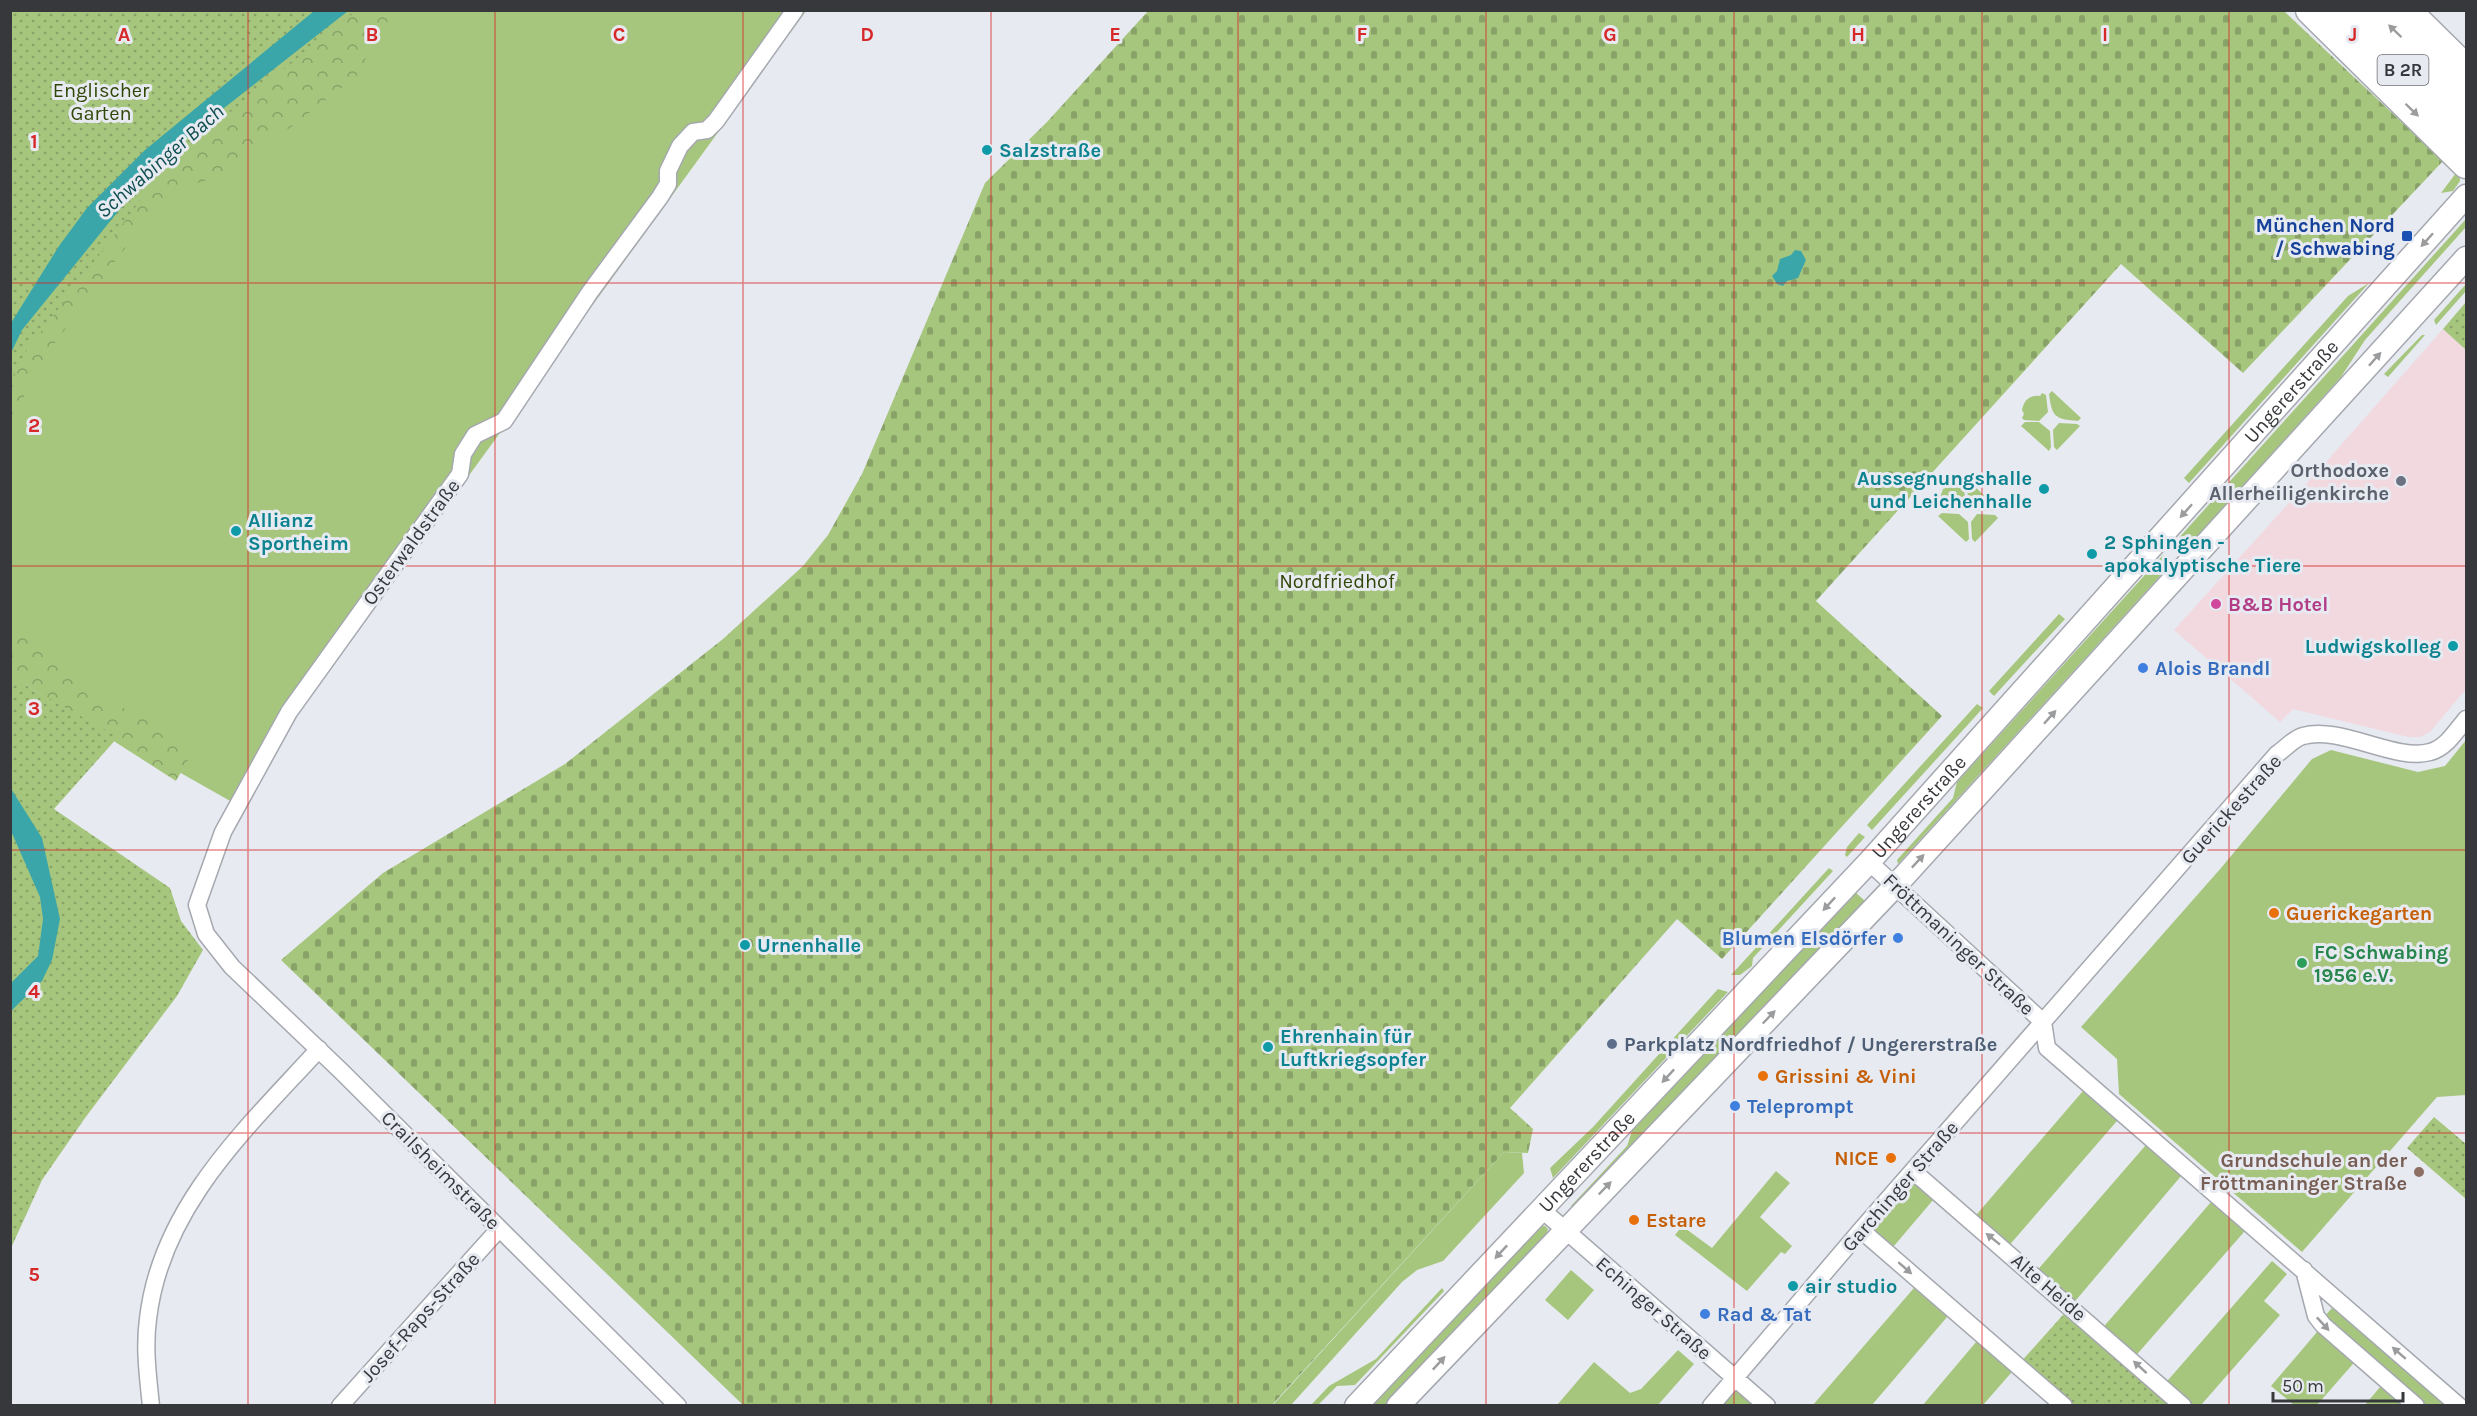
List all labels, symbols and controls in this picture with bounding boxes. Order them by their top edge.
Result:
text: A [118,23,131,46]
text: B [366,23,378,46]
text: C [613,23,625,46]
text: D [860,23,874,46]
text: E [1109,23,1121,46]
text: F [1357,23,1368,46]
text: G [1603,23,1617,46]
text: H [1851,23,1865,46]
text: I [2102,23,2108,46]
text: J [2349,23,2357,46]
one-way arrow [2387,24,2402,38]
road number: B 2R [2378,55,2428,85]
park label: Englischer Garten [53,79,150,125]
water label: Schwabinger Bach [92,99,228,223]
one-way arrow [2404,103,2418,117]
text: 1 [30,130,38,153]
place label: Salzstraße [999,139,1101,162]
marker: Salzstraße [980,143,994,157]
place label: München Nord / Schwabing [2256,214,2395,260]
marker: München Nord / Schwabing [2400,229,2414,243]
one-way arrow [2421,232,2434,247]
street label: Ungererstraße [2239,335,2343,448]
one-way arrow [2368,352,2381,367]
text: 2 [28,414,40,437]
place label: Orthodoxe Allerheiligenkirche [2209,459,2389,505]
place label: Aussegnungshalle und Leichenhalle [1857,467,2032,513]
marker: Orthodoxe Allerheiligenkirche [2394,474,2408,488]
street label: Osterwaldstraße [358,475,465,610]
marker: Aussegnungshalle und Leichenhalle [2037,482,2051,496]
one-way arrow [2180,503,2193,518]
place label: Allianz Sportheim [248,509,349,555]
marker: Allianz Sportheim [229,524,243,538]
place label: 2 Sphingen - apokalyptische Tiere [2104,531,2301,577]
marker: 2 Sphingen - apokalyptische Tiere [2085,547,2099,561]
park label: Nordfriedhof [1279,570,1395,593]
place label: B&B Hotel [2228,593,2328,616]
marker: B&B Hotel [2209,597,2223,611]
place label: Ludwigskolleg [2305,635,2441,658]
marker: Ludwigskolleg [2446,639,2460,653]
place label: Alois Brandl [2155,657,2270,680]
marker: Alois Brandl [2136,661,2150,675]
text: 3 [28,697,40,720]
one-way arrow [2043,710,2057,725]
street label: Guerickestraße [2176,750,2286,869]
street label: Ungererstraße [1867,751,1971,863]
one-way arrow [1911,854,1924,869]
street label: Fröttmaninger Straße [1879,869,2039,1020]
one-way arrow [1822,897,1836,912]
place label: Guerickegarten [2286,902,2432,925]
marker: Guerickegarten [2267,906,2281,920]
place label: Blumen Elsdörfer [1722,927,1886,950]
marker: Blumen Elsdörfer [1891,931,1905,945]
place label: Urnenhalle [757,934,861,957]
marker: Urnenhalle [738,938,752,952]
place label: FC Schwabing 1956 e.V. [2314,941,2449,987]
marker: FC Schwabing 1956 e.V. [2295,956,2309,970]
text: 4 [28,980,40,1003]
one-way arrow [1762,1010,1776,1025]
place label: Ehrenhain für Luftkriegsopfer [1280,1025,1426,1071]
place label: Parkplatz Nordfriedhof / Ungererstraße [1624,1033,1997,1056]
marker: Parkplatz Nordfriedhof / Ungererstraße [1605,1037,1619,1051]
marker: Ehrenhain für Luftkriegsopfer [1261,1040,1275,1054]
place label: Grissini & Vini [1775,1065,1917,1088]
one-way arrow [1661,1069,1675,1083]
marker: Grissini & Vini [1756,1069,1770,1083]
place label: Teleprompt [1747,1095,1854,1118]
marker: Teleprompt [1728,1099,1742,1113]
street label: Crailsheimstraße [377,1106,505,1234]
street label: Ungererstraße [1534,1107,1640,1217]
street label: Garchinger Straße [1837,1116,1963,1256]
place label: NICE [1834,1147,1879,1170]
place label: Grundschule an der Fröttmaninger Straße [2200,1149,2407,1195]
marker: NICE [1884,1151,1898,1165]
marker: Grundschule an der Fröttmaninger Straße [2412,1165,2426,1179]
one-way arrow [1597,1182,1611,1196]
place label: Estare [1646,1209,1706,1232]
marker: Estare [1627,1213,1641,1227]
one-way arrow [1985,1232,2001,1245]
one-way arrow [1495,1244,1508,1259]
street label: Josef-Raps-Straße [356,1248,485,1387]
street label: Alte Heide [2007,1249,2091,1326]
street label: Echinger Straße [1591,1252,1716,1365]
one-way arrow [1897,1261,1912,1274]
text: 5 [28,1263,40,1286]
place label: air studio [1805,1275,1897,1298]
marker: air studio [1786,1279,1800,1293]
place label: Rad & Tat [1717,1303,1812,1326]
marker: Rad & Tat [1698,1307,1712,1321]
one-way arrow [2316,1317,2330,1331]
one-way arrow [2392,1347,2407,1360]
one-way arrow [1431,1356,1445,1370]
one-way arrow [2132,1360,2147,1374]
scale bar [2273,1365,2404,1403]
text: 50 m [2282,1375,2324,1397]

